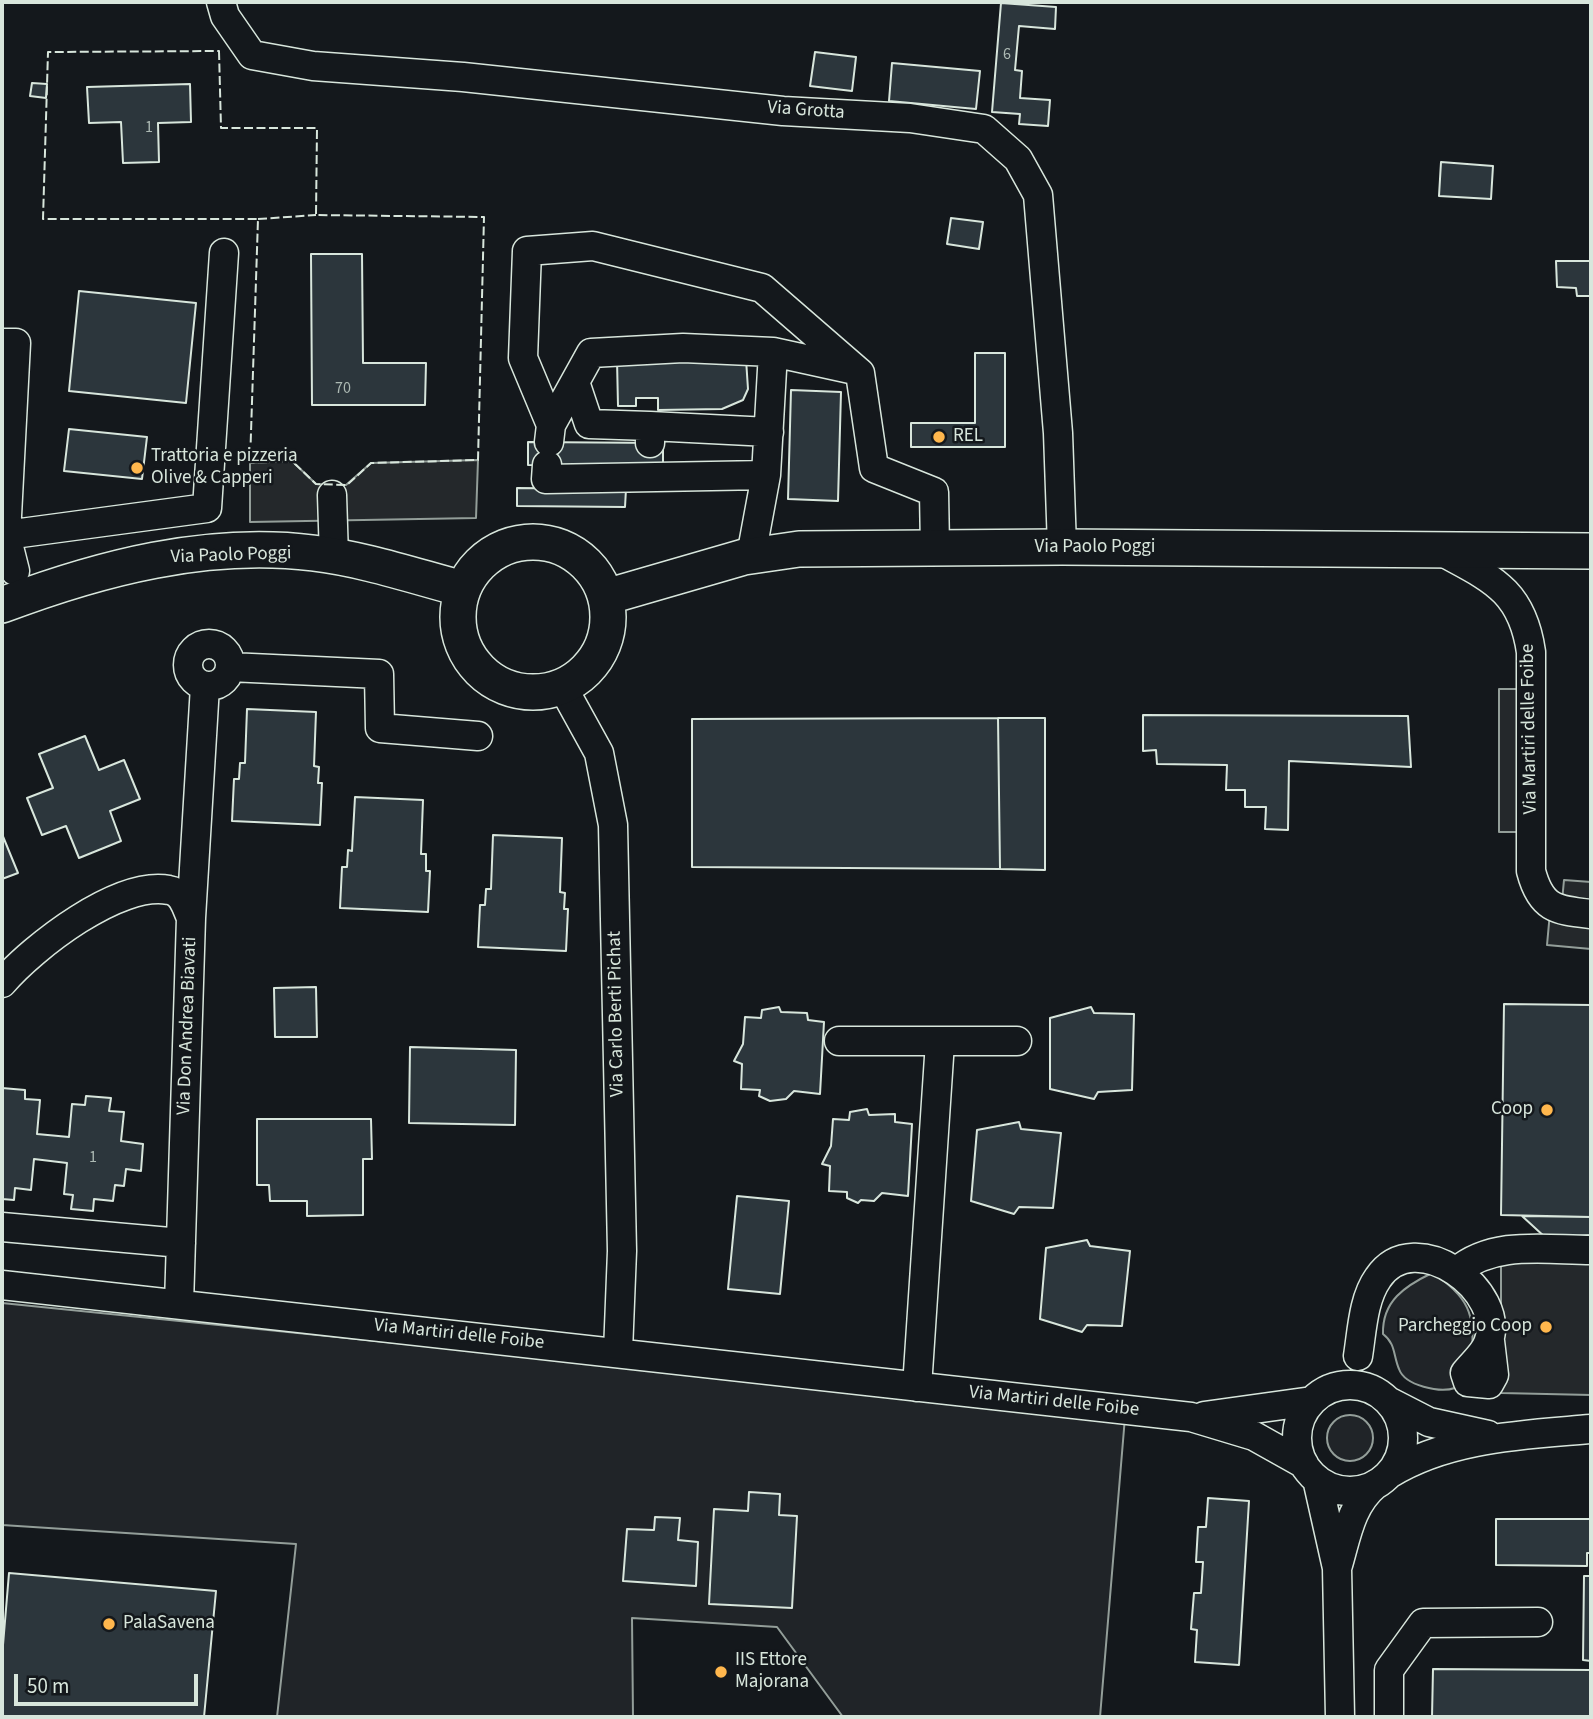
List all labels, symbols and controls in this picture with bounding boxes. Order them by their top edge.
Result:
house number: 6 [1003,45,1011,65]
street label: Via Grotta [767,97,845,125]
house number: 1 [145,118,153,138]
house number: 70 [335,379,351,399]
place label: REL [953,426,983,448]
marker: REL [931,429,947,445]
place label: Trattoria e pizzeria Olive & Capperi [151,446,298,490]
marker: Trattoria e pizzeria Olive & Capperi [129,460,145,476]
street label: Via Paolo Poggi [1034,537,1156,559]
street label: Via Paolo Poggi [170,542,292,570]
street label: Via Martiri delle Foibe [1517,643,1543,815]
street label: Via Carlo Berti Pichat [604,931,630,1097]
street label: Via Don Andrea Biavati [173,936,203,1116]
place label: Coop [1491,1099,1533,1121]
marker: Coop [1539,1102,1555,1118]
house number: 1 [89,1148,97,1168]
street label: Via Martiri delle Foibe [373,1315,545,1355]
place label: Parcheggio Coop [1398,1316,1532,1338]
marker: Parcheggio Coop [1538,1319,1554,1335]
street label: Via Martiri delle Foibe [968,1382,1140,1422]
place label: PalaSavena [123,1613,215,1635]
marker: PalaSavena [101,1616,117,1632]
place label: IIS Ettore Majorana [735,1650,809,1694]
scale bar [18,1660,201,1704]
marker: IIS Ettore Majorana [713,1664,729,1680]
text: 50 m [27,1671,69,1701]

